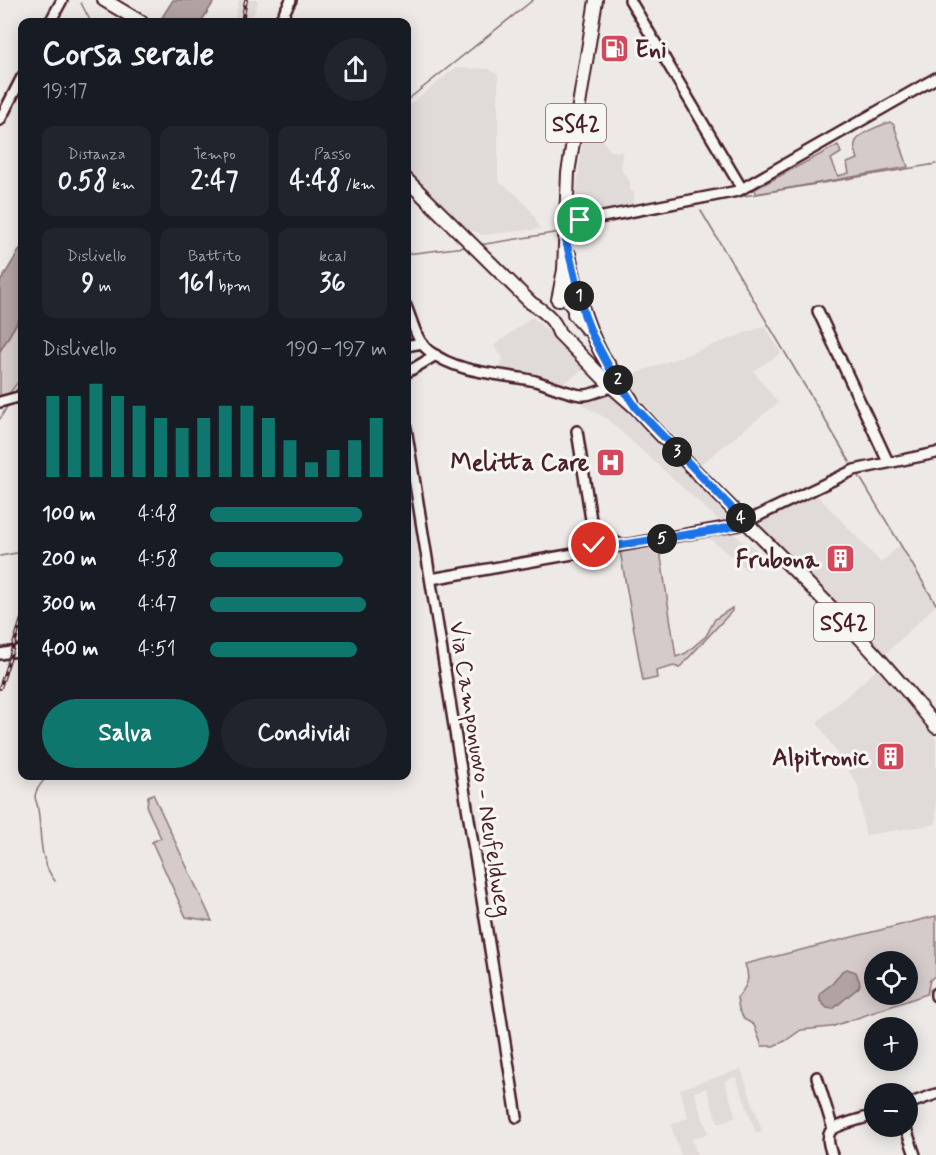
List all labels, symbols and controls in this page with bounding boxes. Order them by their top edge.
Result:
text: Corsa serale [42,33,214,77]
fuel station icon: Eni [598,33,630,65]
place label: Eni [635,35,667,66]
button: share [324,38,387,101]
text: 19:17 [42,78,87,105]
road number: SS42 [546,104,606,142]
text: Distanza [67,144,126,165]
text: Tempo [193,144,236,165]
text: Passo [314,144,351,165]
text: 0.58 [58,165,108,199]
text: 2:47 [191,165,238,199]
text: 4:48 [289,165,341,199]
text: km [108,174,135,195]
text: /km [341,174,376,195]
pin [554,194,605,245]
icon: arrive [563,203,596,236]
text: Dislivello [67,246,126,267]
text: Battito [188,246,241,267]
text: kcal [319,246,346,267]
text: 9 [82,267,94,301]
text: 161 [178,267,214,301]
text: 36 [319,267,346,301]
text: m [94,276,111,297]
text: bpm [214,276,251,297]
pin: 1 [564,281,594,311]
text: 1 [575,285,583,306]
text: Dislivello [42,336,117,363]
text: 190–197 m [285,336,387,363]
pin: 2 [603,365,633,395]
text: 2 [614,369,622,390]
pin: 3 [662,437,692,467]
text: 3 [673,441,681,462]
hospital icon: Melitta Care [594,446,626,478]
place label: Melitta Care [451,448,590,479]
text: 100 m [42,501,96,528]
text: 4:48 [138,501,178,528]
pin: 4 [726,503,756,533]
text: 4 [736,507,746,528]
pin [568,519,619,570]
pin: 5 [647,524,677,554]
icon: check [577,528,610,561]
text: 5 [657,528,667,549]
building icon: Frubona [824,543,856,575]
place label: Frubona [736,545,820,576]
text: 200 m [42,546,97,573]
text: 4:58 [138,546,178,573]
text: 300 m [42,591,96,618]
text: 4:47 [138,591,177,618]
road number: SS42 [814,603,874,641]
street label: Via Camponuovo - Neufeldweg [439,619,518,920]
text: 400 m [42,636,98,663]
text: 4:51 [138,636,176,663]
button: Salva [42,699,209,768]
button: Condividi [221,699,387,768]
building icon: Alpitronic [874,741,906,773]
place label: Alpitronic [772,743,869,774]
map controls [864,951,918,1137]
button: locate [864,951,918,1005]
button: + [864,1017,918,1071]
button: − [864,1083,918,1137]

